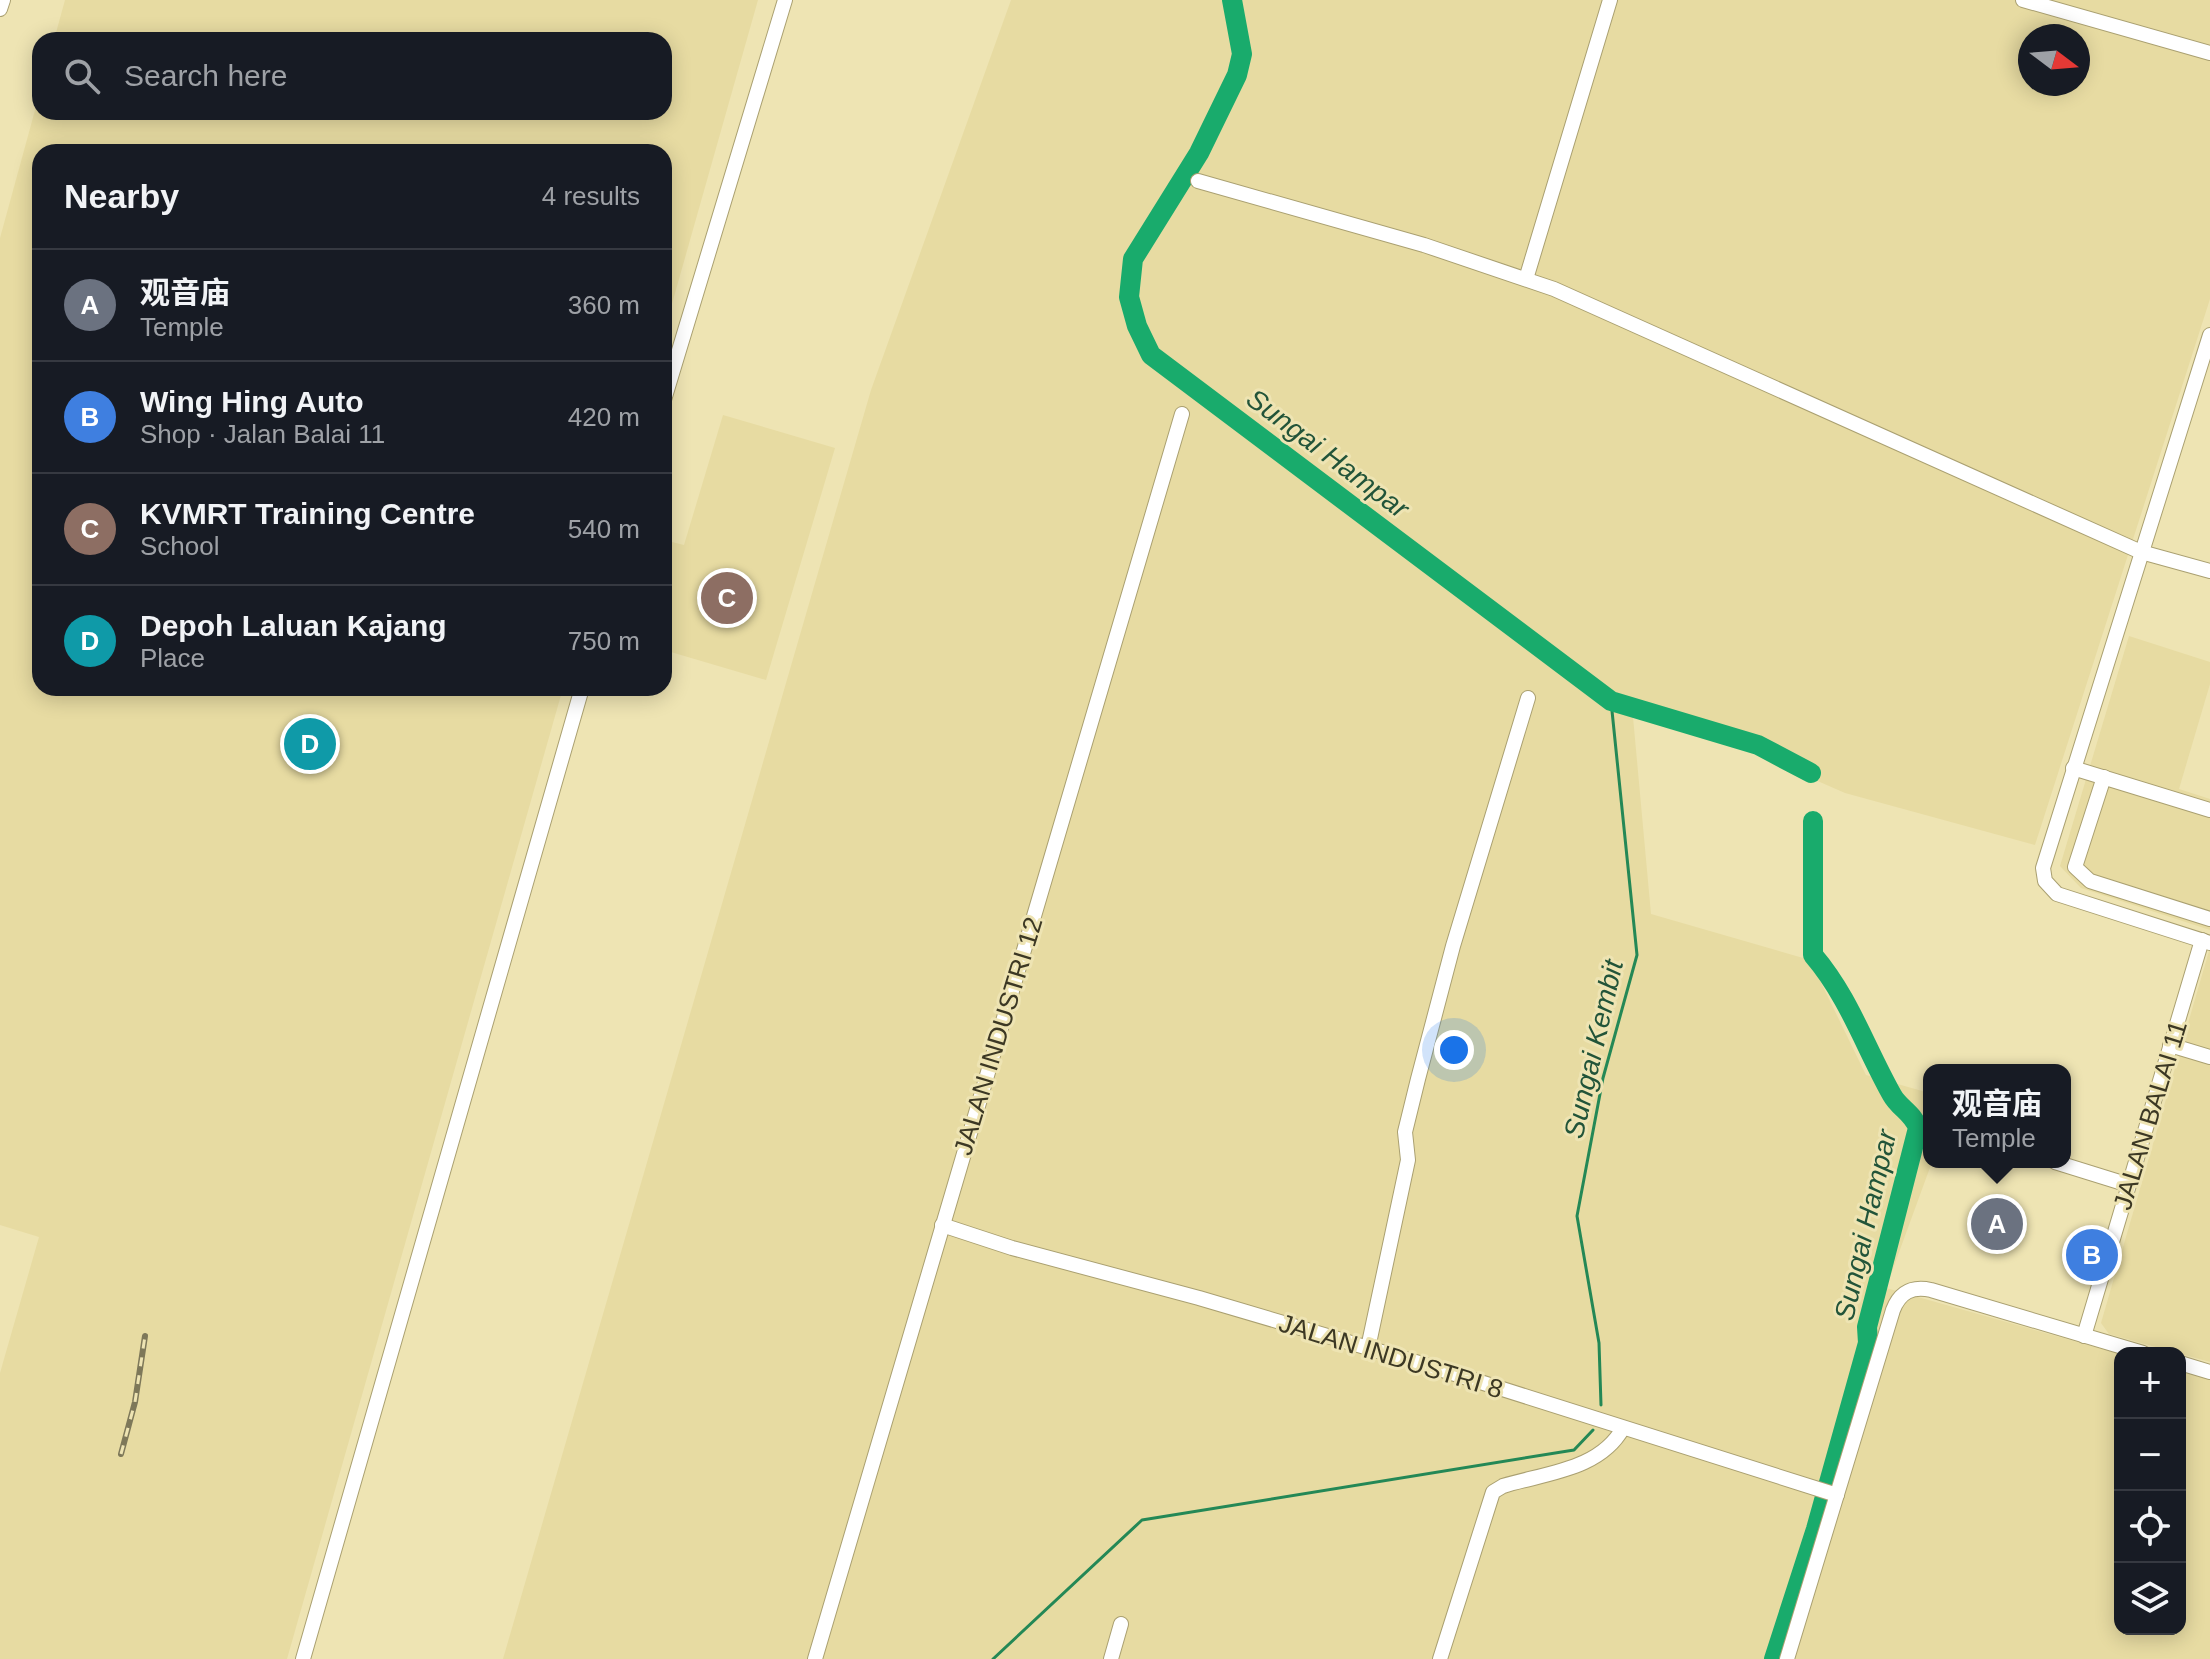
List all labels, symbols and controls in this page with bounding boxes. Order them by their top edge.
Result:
north arrow [2018,24,2090,96]
search box [32,32,672,120]
icon: search [60,54,104,98]
text: Search here [124,59,287,92]
text: Nearby [64,177,179,215]
text: 4 results [542,181,640,211]
text: 观音庙 [140,276,230,309]
text: A [81,290,99,320]
text: 360 m [568,290,640,320]
text: Temple [140,312,224,342]
water label: Sungai Hampar [1241,382,1416,525]
text: Wing Hing Auto [140,385,364,418]
text: B [81,402,99,432]
text: 420 m [568,402,640,432]
text: Shop · Jalan Balai 11 [140,419,385,449]
text: KVMRT Training Centre [140,497,475,530]
text: C [81,514,99,544]
text: 540 m [568,514,640,544]
text: School [140,531,220,561]
pin: C [701,568,753,628]
text: Depoh Laluan Kajang [140,609,447,642]
text: D [81,626,99,656]
text: 750 m [568,626,640,656]
text: Place [140,643,205,673]
pin: D [284,714,336,774]
street label: JALAN INDUSTRI 12 [948,913,1048,1159]
water label: Sungai Kembit [1558,956,1629,1141]
street label: JALAN BALAI 11 [2107,1017,2193,1213]
your location [1434,1030,1474,1070]
popup [1923,1064,2071,1168]
text: 观音庙 [1952,1087,2042,1120]
text: Temple [1952,1123,2036,1153]
water label: Sungai Hampar [1829,1125,1903,1323]
pin: A [1971,1194,2023,1254]
pin: B [2066,1225,2118,1285]
street label: JALAN INDUSTRI 8 [1275,1308,1507,1404]
map controls [2114,1347,2186,1635]
button: + [2114,1347,2186,1419]
button: − [2114,1419,2186,1491]
button: locate [2114,1491,2186,1563]
button: layers [2114,1563,2186,1635]

